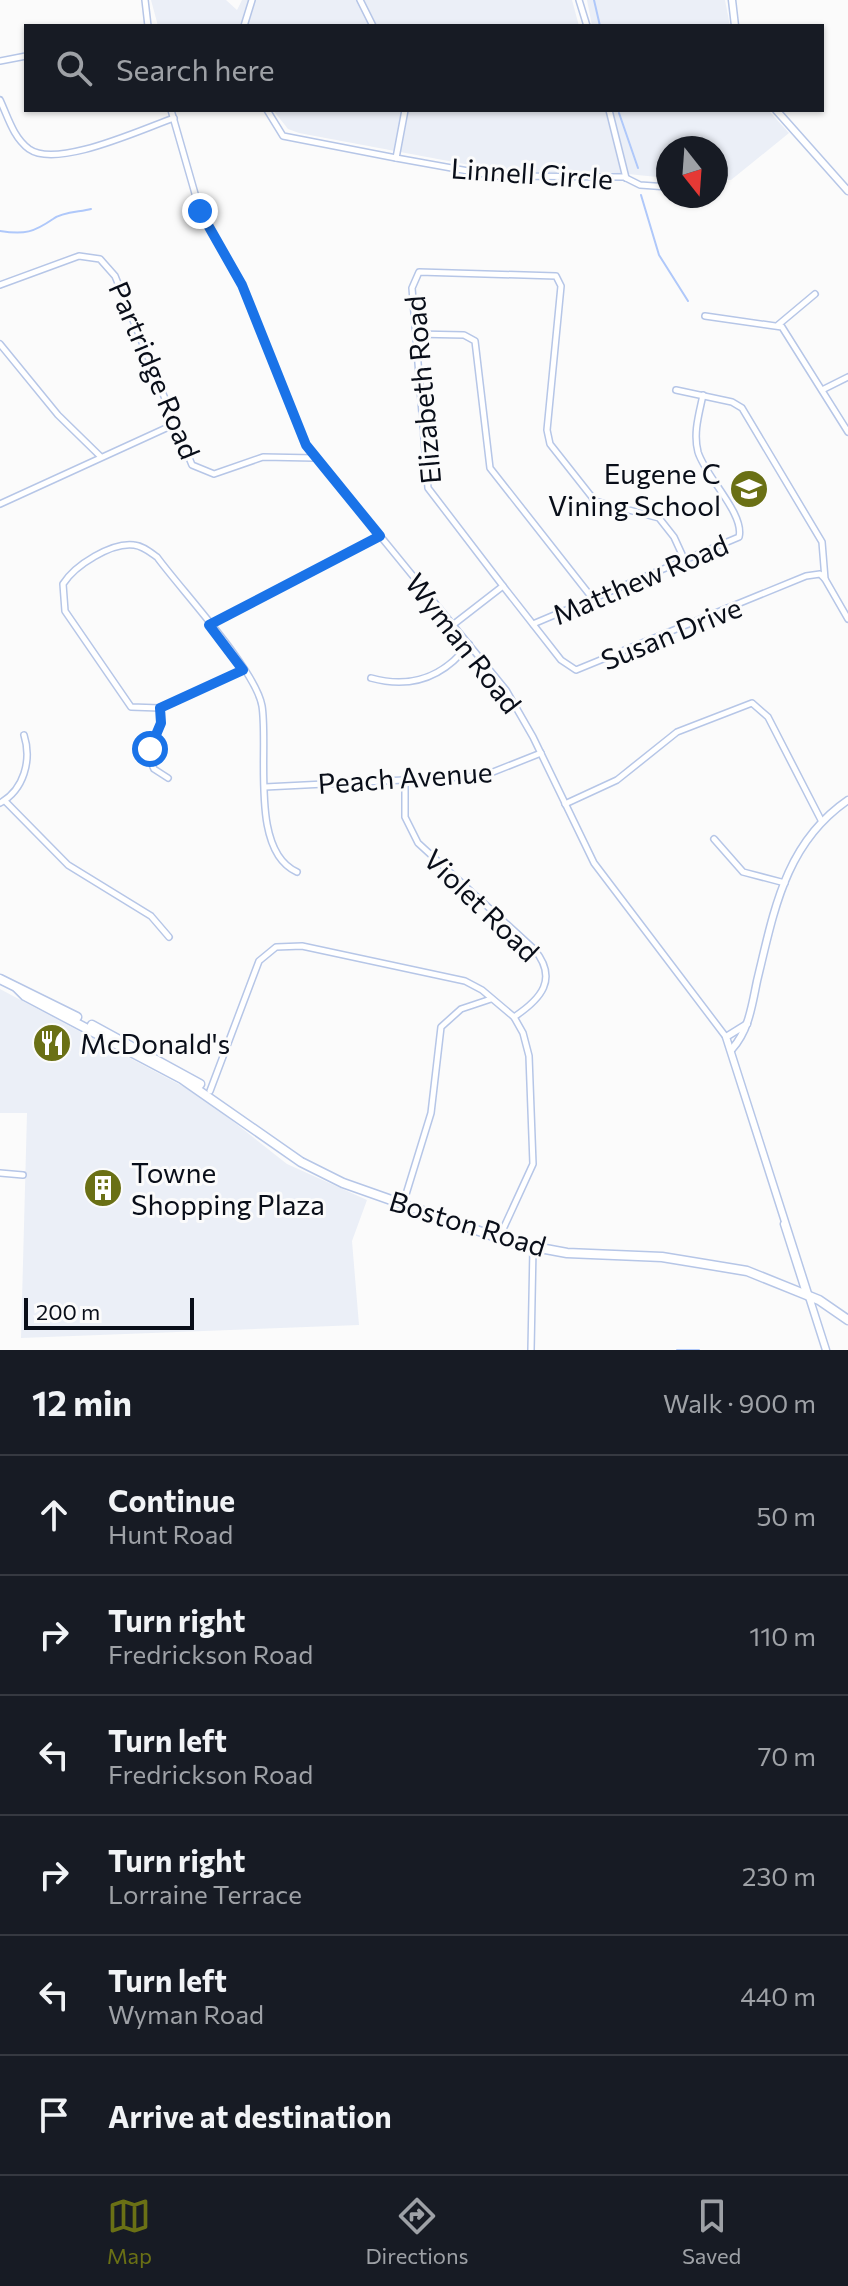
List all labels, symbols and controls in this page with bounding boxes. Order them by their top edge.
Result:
search box [24,24,824,112]
icon: search [52,46,96,90]
text: Search here [116,50,275,87]
north arrow [656,136,728,208]
street label: Linnell Circle [450,150,614,196]
route end [182,193,218,229]
street label: Partridge Road [102,276,208,464]
street label: Elizabeth Road [397,294,447,486]
place label: Eugene C Vining School [548,456,721,522]
school or university icon: Eugene C Vining School [728,468,770,510]
street label: Matthew Road [547,527,733,631]
street label: Wyman Road [399,566,529,720]
street label: Susan Drive [596,589,746,677]
route start [132,731,168,767]
street label: Peach Avenue [316,754,494,800]
street label: Violet Road [417,842,547,968]
restaurant icon: McDonald's [31,1022,73,1064]
place label: McDonald's [80,1026,230,1060]
place label: Towne Shopping Plaza [131,1155,325,1221]
building icon: Towne Shopping Plaza [82,1167,124,1209]
street label: Boston Road [386,1183,550,1263]
scale bar [24,1294,194,1330]
text: 200 m [36,1298,100,1325]
text: 12 min [32,1381,132,1423]
text: Walk · 900 m [663,1387,816,1418]
text: Continue [108,1481,235,1518]
icon: ahead [32,1493,76,1537]
text: 50 m [756,1500,816,1531]
text: Hunt Road [108,1518,233,1549]
text: Turn right [108,1601,245,1638]
icon: right [32,1613,76,1657]
text: 110 m [749,1620,816,1651]
text: Fredrickson Road [108,1638,313,1669]
text: Turn left [108,1721,227,1758]
icon: left [32,1733,76,1777]
text: 70 m [758,1740,816,1771]
text: Fredrickson Road [108,1758,313,1789]
text: Turn right [108,1841,245,1878]
icon: right [32,1853,76,1897]
text: 230 m [742,1860,816,1891]
text: Lorraine Terrace [108,1878,302,1909]
text: Turn left [108,1961,227,1998]
icon: left [32,1973,76,2017]
text: 440 m [740,1980,816,2011]
text: Wyman Road [108,1998,264,2029]
icon: arrive [32,2093,76,2137]
text: Arrive at destination [108,2097,392,2134]
tab: Map [107,2194,152,2269]
tab: Directions [365,2194,469,2269]
tab: Saved [682,2194,741,2269]

